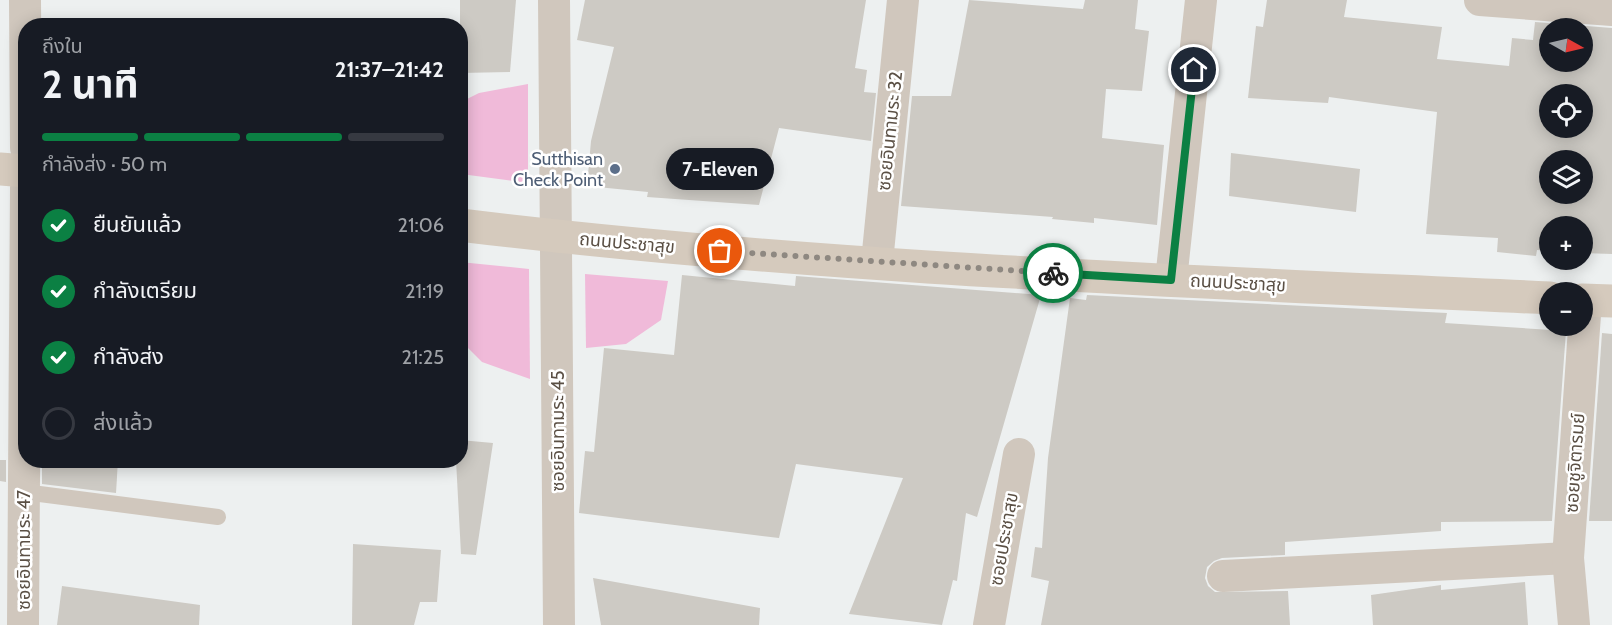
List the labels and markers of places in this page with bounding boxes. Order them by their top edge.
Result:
pin [1168,44,1219,95]
place label: Sutthisan Check Point [513,148,603,191]
callout: 7-Eleven [666,149,774,191]
marker: Sutthisan Check Point [608,162,622,176]
pin [694,225,745,276]

